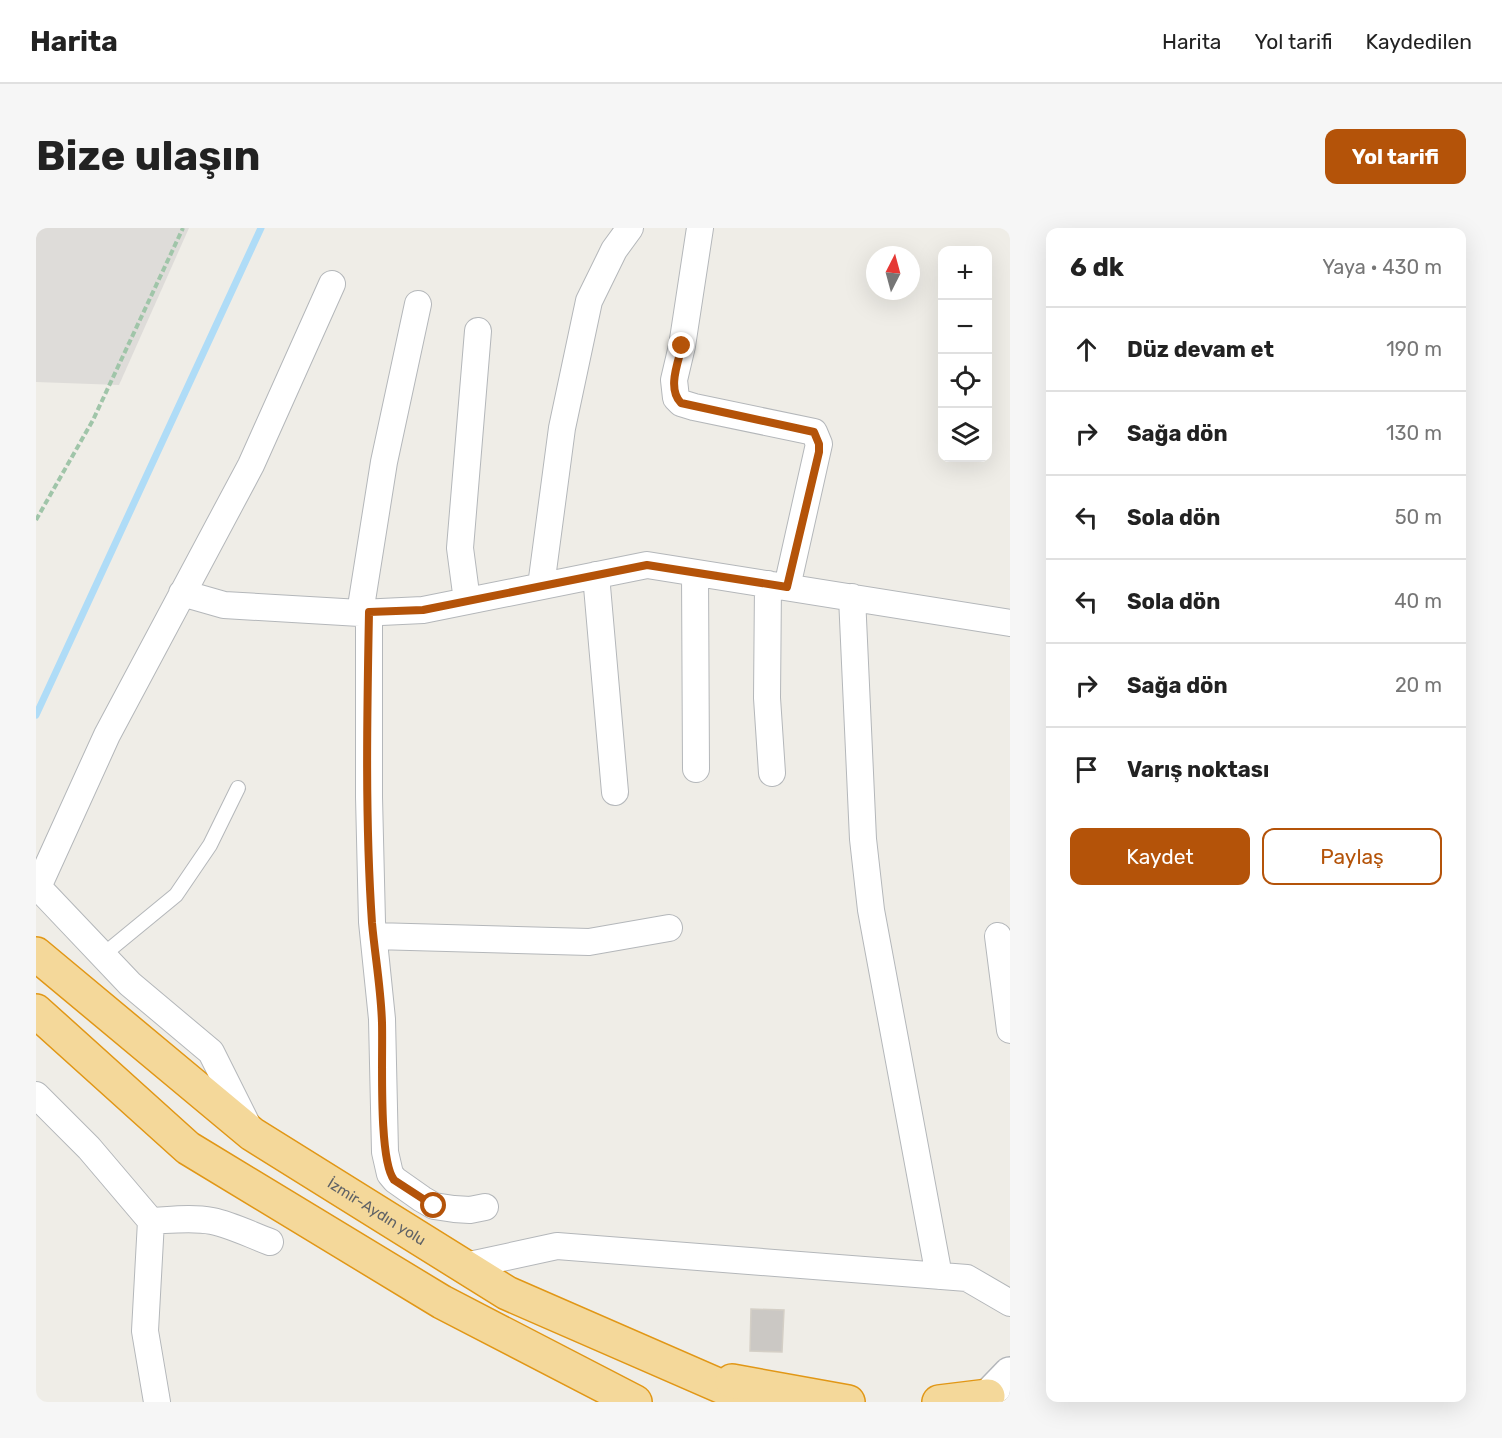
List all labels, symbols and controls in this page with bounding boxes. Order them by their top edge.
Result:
text: Harita [30,25,118,58]
text: Harita [1162,29,1221,54]
text: Yol tarifi [1254,29,1333,54]
text: Kaydedilen [1366,29,1472,54]
button: Yol tarifi [1325,129,1466,184]
text: Bize ulaşın [36,131,260,181]
north arrow [866,246,920,300]
map controls [938,246,992,462]
button: + [938,246,992,300]
text: 6 dk [1070,252,1124,283]
text: Yaya · 430 m [1322,255,1442,279]
button: − [938,300,992,354]
route end [668,332,694,358]
icon: ahead [1070,333,1103,366]
text: Düz devam et [1127,336,1274,363]
text: 190 m [1386,337,1442,361]
button: locate [938,354,992,408]
button: layers [938,408,992,462]
icon: right [1070,417,1103,450]
text: Sağa dön [1127,420,1228,447]
text: 130 m [1386,421,1442,445]
icon: left [1070,501,1103,534]
text: Sola dön [1127,504,1220,531]
text: 50 m [1395,505,1442,529]
icon: left [1070,585,1103,618]
text: Sola dön [1127,588,1220,615]
text: 40 m [1394,589,1442,613]
icon: right [1070,669,1103,702]
text: Sağa dön [1127,672,1228,699]
text: 20 m [1395,673,1442,697]
icon: arrive [1070,753,1103,786]
text: Varış noktası [1127,756,1269,783]
button: Kaydet [1070,828,1250,885]
button: Paylaş [1262,828,1442,885]
street label: İzmir-Aydın yolu [324,1174,429,1249]
route start [420,1192,446,1218]

